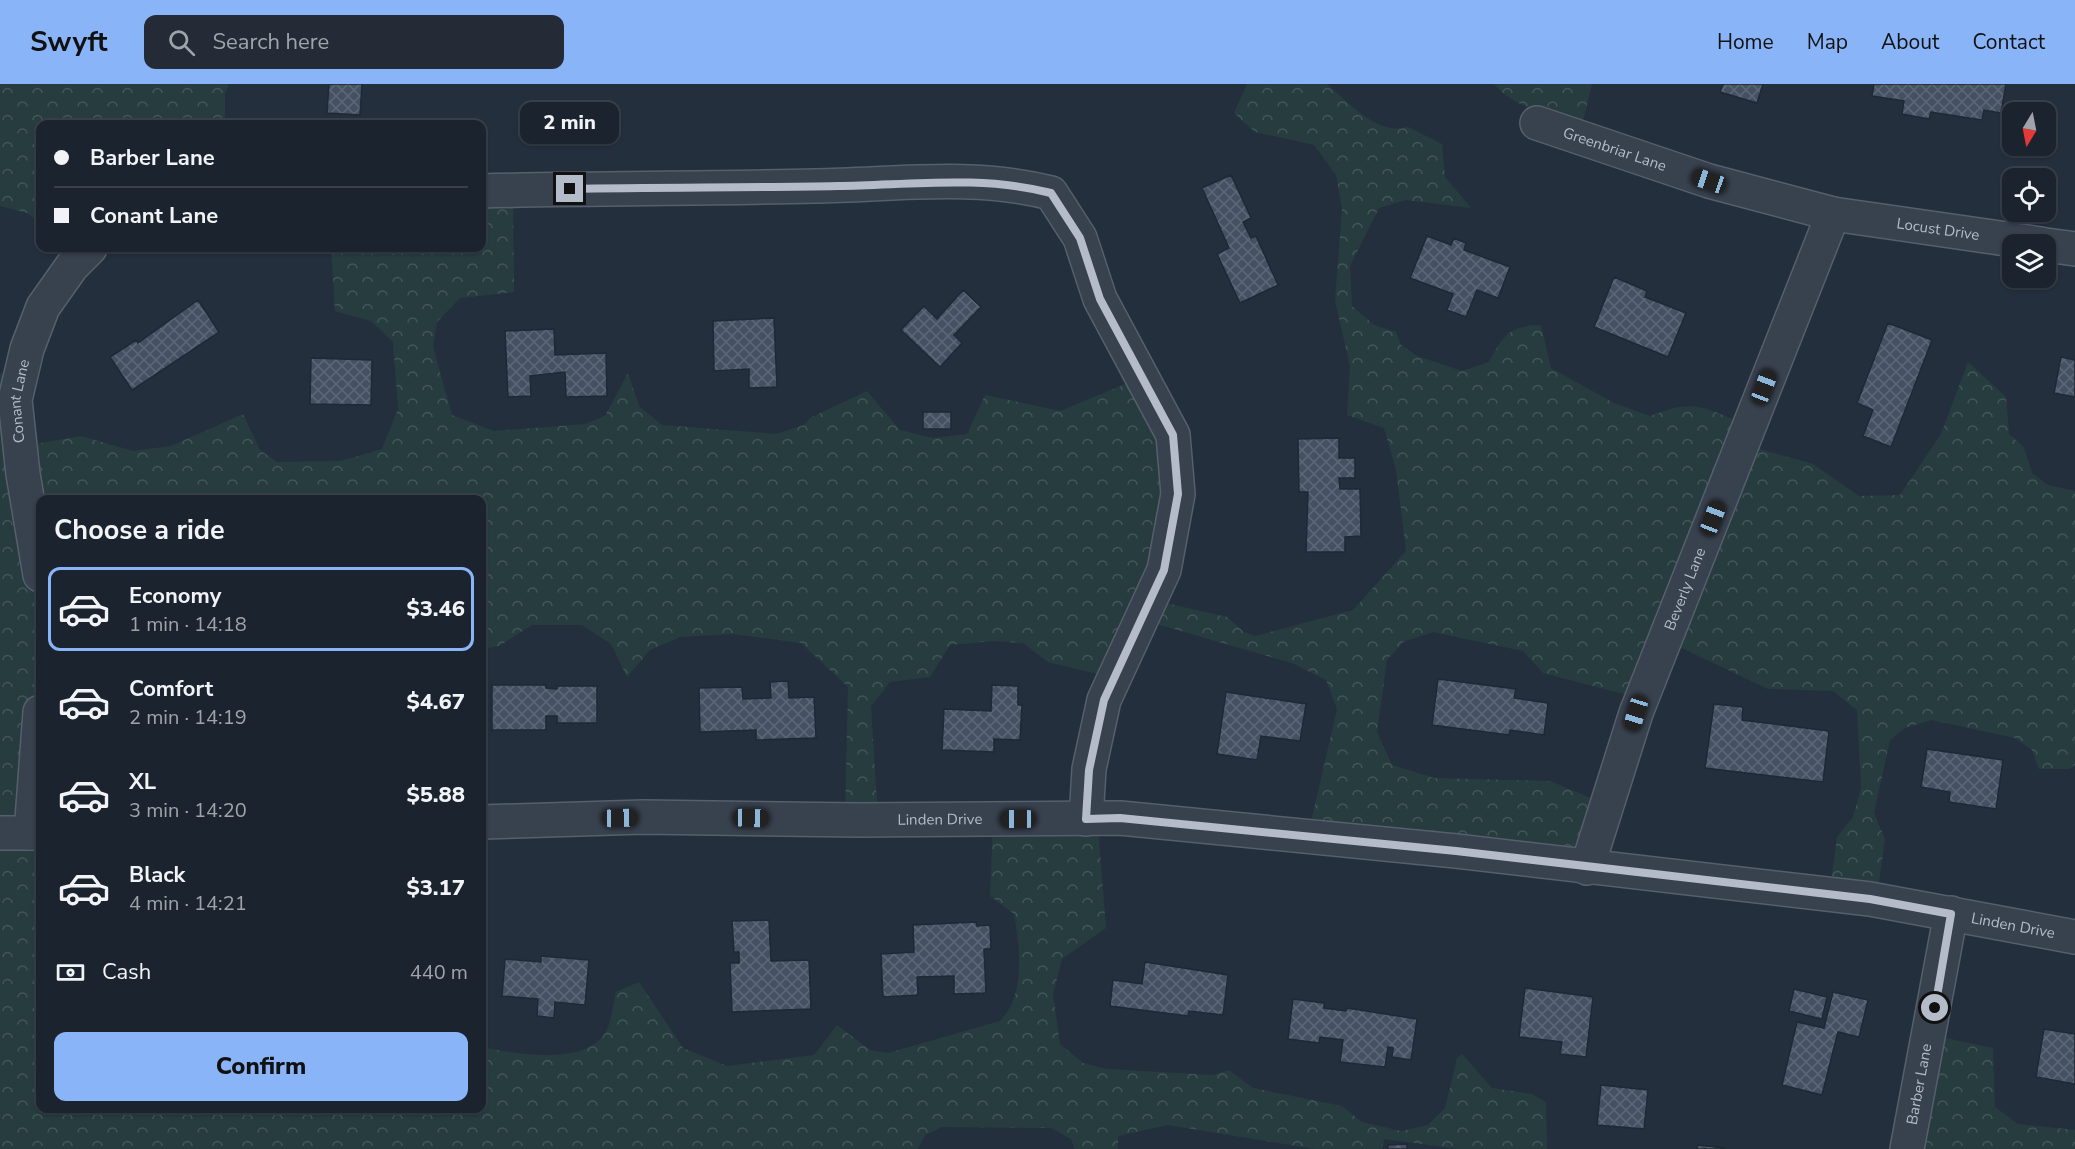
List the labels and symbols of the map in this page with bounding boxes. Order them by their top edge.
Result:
callout: 2 min [520,102,620,144]
north arrow [2002,102,2056,156]
street label: Greenbriar Lane [1560,122,1669,176]
car [1689,167,1729,195]
route end [556,175,583,202]
street label: Locust Drive [1895,213,1981,245]
street label: Conant Lane [5,357,34,444]
car [1749,367,1779,407]
car [1698,498,1728,538]
street label: Beverly Lane [1660,545,1710,633]
car [1622,693,1650,733]
car [602,809,638,827]
car [733,809,769,827]
street label: Linden Drive [897,809,982,830]
car [1000,810,1036,828]
street label: Linden Drive [1970,908,2057,943]
route start [1921,994,1948,1021]
street label: Barber Lane [1902,1042,1936,1126]

